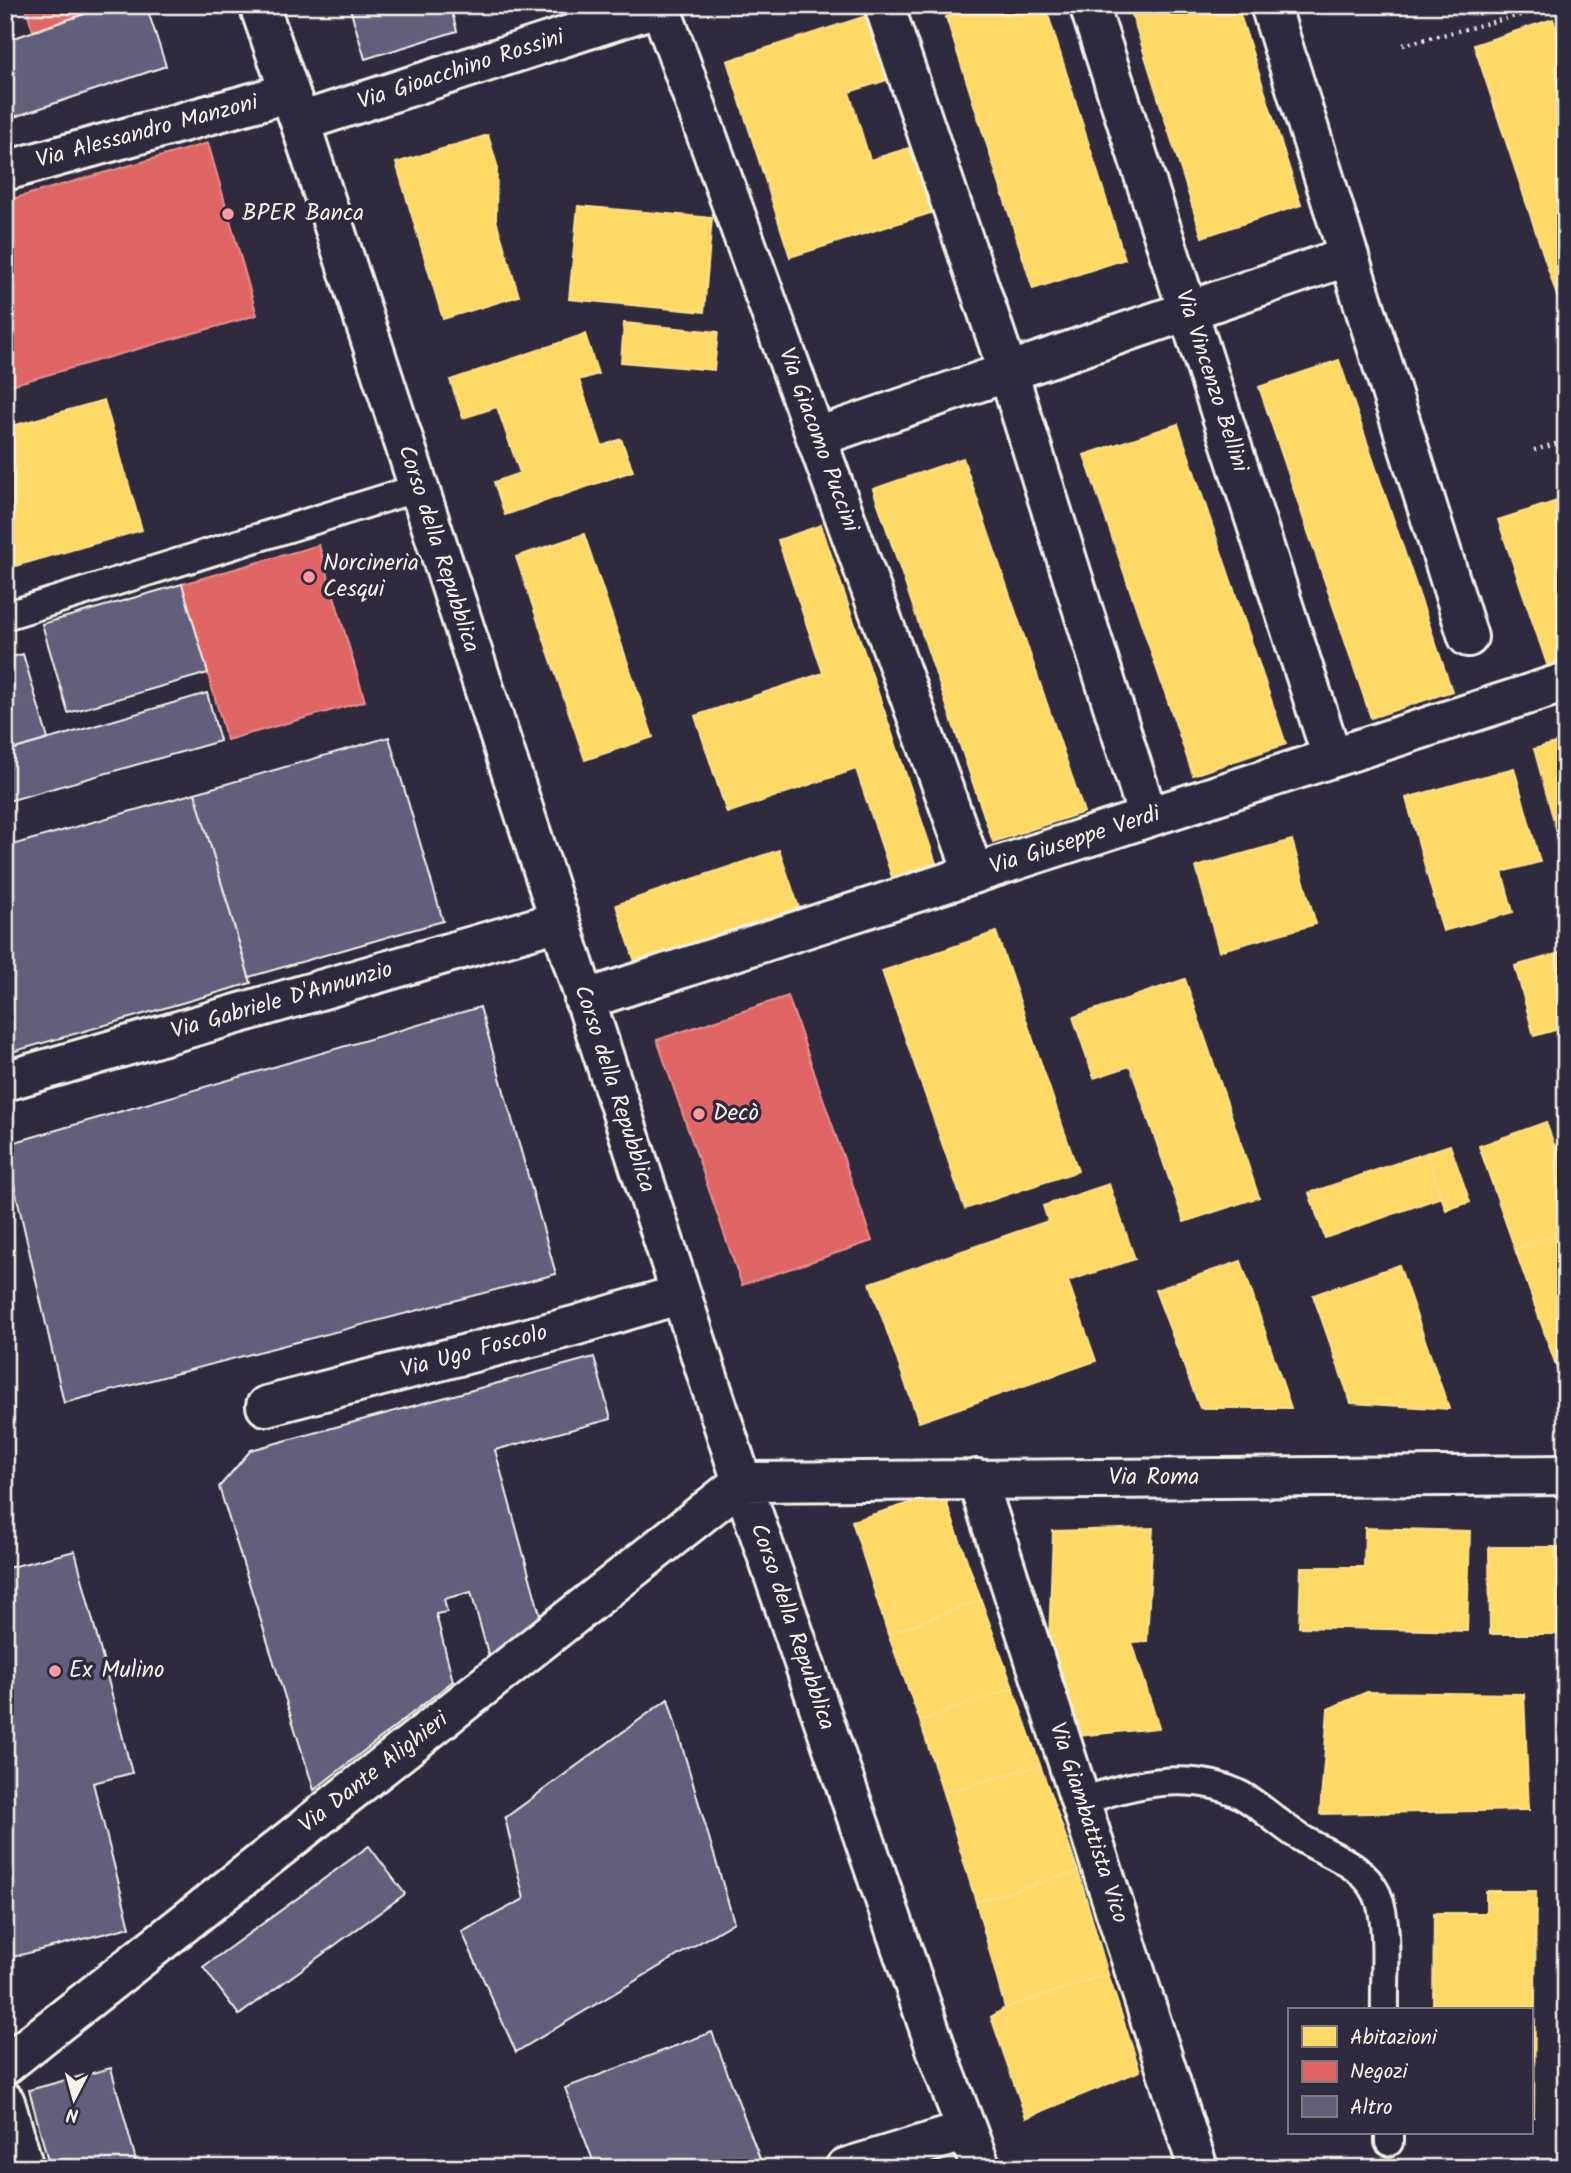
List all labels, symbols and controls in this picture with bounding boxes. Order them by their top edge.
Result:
street label: Via Gioacchino Rossini [353,19,570,120]
street label: Via Alessandro Manzoni [32,85,264,179]
place label: BPER Banca [242,196,364,232]
marker: BPER Banca [220,206,236,222]
street label: Via Vincenzo Bellini [1165,285,1258,478]
street label: Via Giacomo Puccini [768,343,869,539]
street label: Corso della Repubblica [387,440,489,658]
place label: Norcineria Cesqui [323,546,419,608]
marker: Norcineria Cesqui [301,569,317,585]
street label: Via Giuseppe Verdi [985,796,1166,885]
street label: Via Gabriele D'Annunzio [167,952,397,1050]
street label: Corso della Repubblica [563,980,665,1198]
place label: Decò [713,1096,759,1132]
marker: Decò [691,1106,707,1122]
street label: Via Ugo Foscolo [396,1315,552,1389]
street label: Via Roma [1109,1460,1199,1496]
street label: Corso della Repubblica [740,1519,844,1735]
place label: Ex Mulino [69,1653,165,1689]
marker: Ex Mulino [47,1663,63,1679]
street label: Via Dante Alighieri [291,1702,458,1843]
street label: Via Giambattista Vico [1039,1718,1137,1928]
legend [1288,2008,1532,2134]
text: Abitazioni [1350,2022,1438,2055]
text: Negozi [1350,2056,1408,2089]
north arrow [38,2064,108,2134]
text: Altro [1350,2092,1393,2125]
text: N [65,2098,80,2129]

